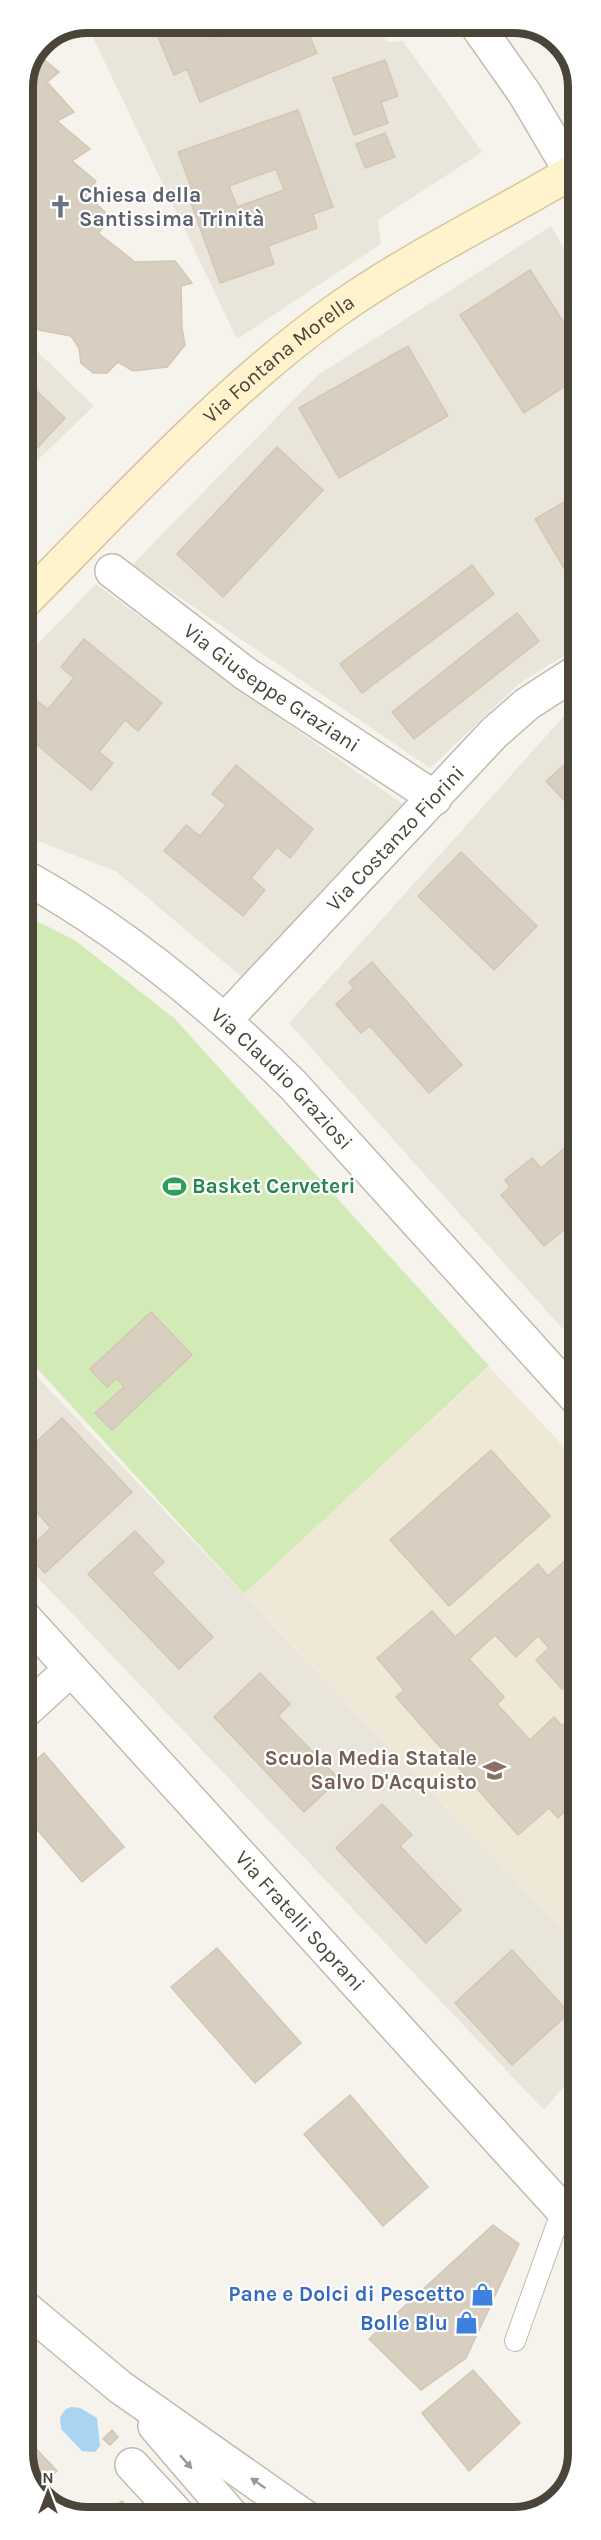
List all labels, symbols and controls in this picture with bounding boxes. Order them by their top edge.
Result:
place label: Chiesa della Santissima Trinità [79,183,265,231]
church icon: Chiesa della Santissima Trinità [48,194,74,220]
street label: Via Fontana Morella [198,290,359,428]
street label: Via Giuseppe Graziani [179,619,364,757]
street label: Via Costanzo Fiorini [321,761,469,916]
street label: Via Claudio Graziosi [206,1003,357,1154]
sports icon: Basket Cerveteri [161,1173,187,1199]
place label: Basket Cerveteri [192,1174,355,1198]
place label: Scuola Media Statale Salvo D'Acquisto [265,1746,477,1795]
school or university icon: Scuola Media Statale Salvo D'Acquisto [482,1757,508,1783]
street label: Via Fratelli Soprani [230,1846,370,1996]
shop icon: Pane e Dolci di Pescetto [470,2281,496,2307]
place label: Pane e Dolci di Pescetto [228,2282,465,2306]
shop icon: Bolle Blu [453,2310,479,2336]
place label: Bolle Blu [360,2311,448,2335]
one-way arrow [179,2454,192,2469]
north arrow [18,2462,78,2522]
text: N [42,2468,54,2487]
one-way arrow [250,2477,266,2489]

